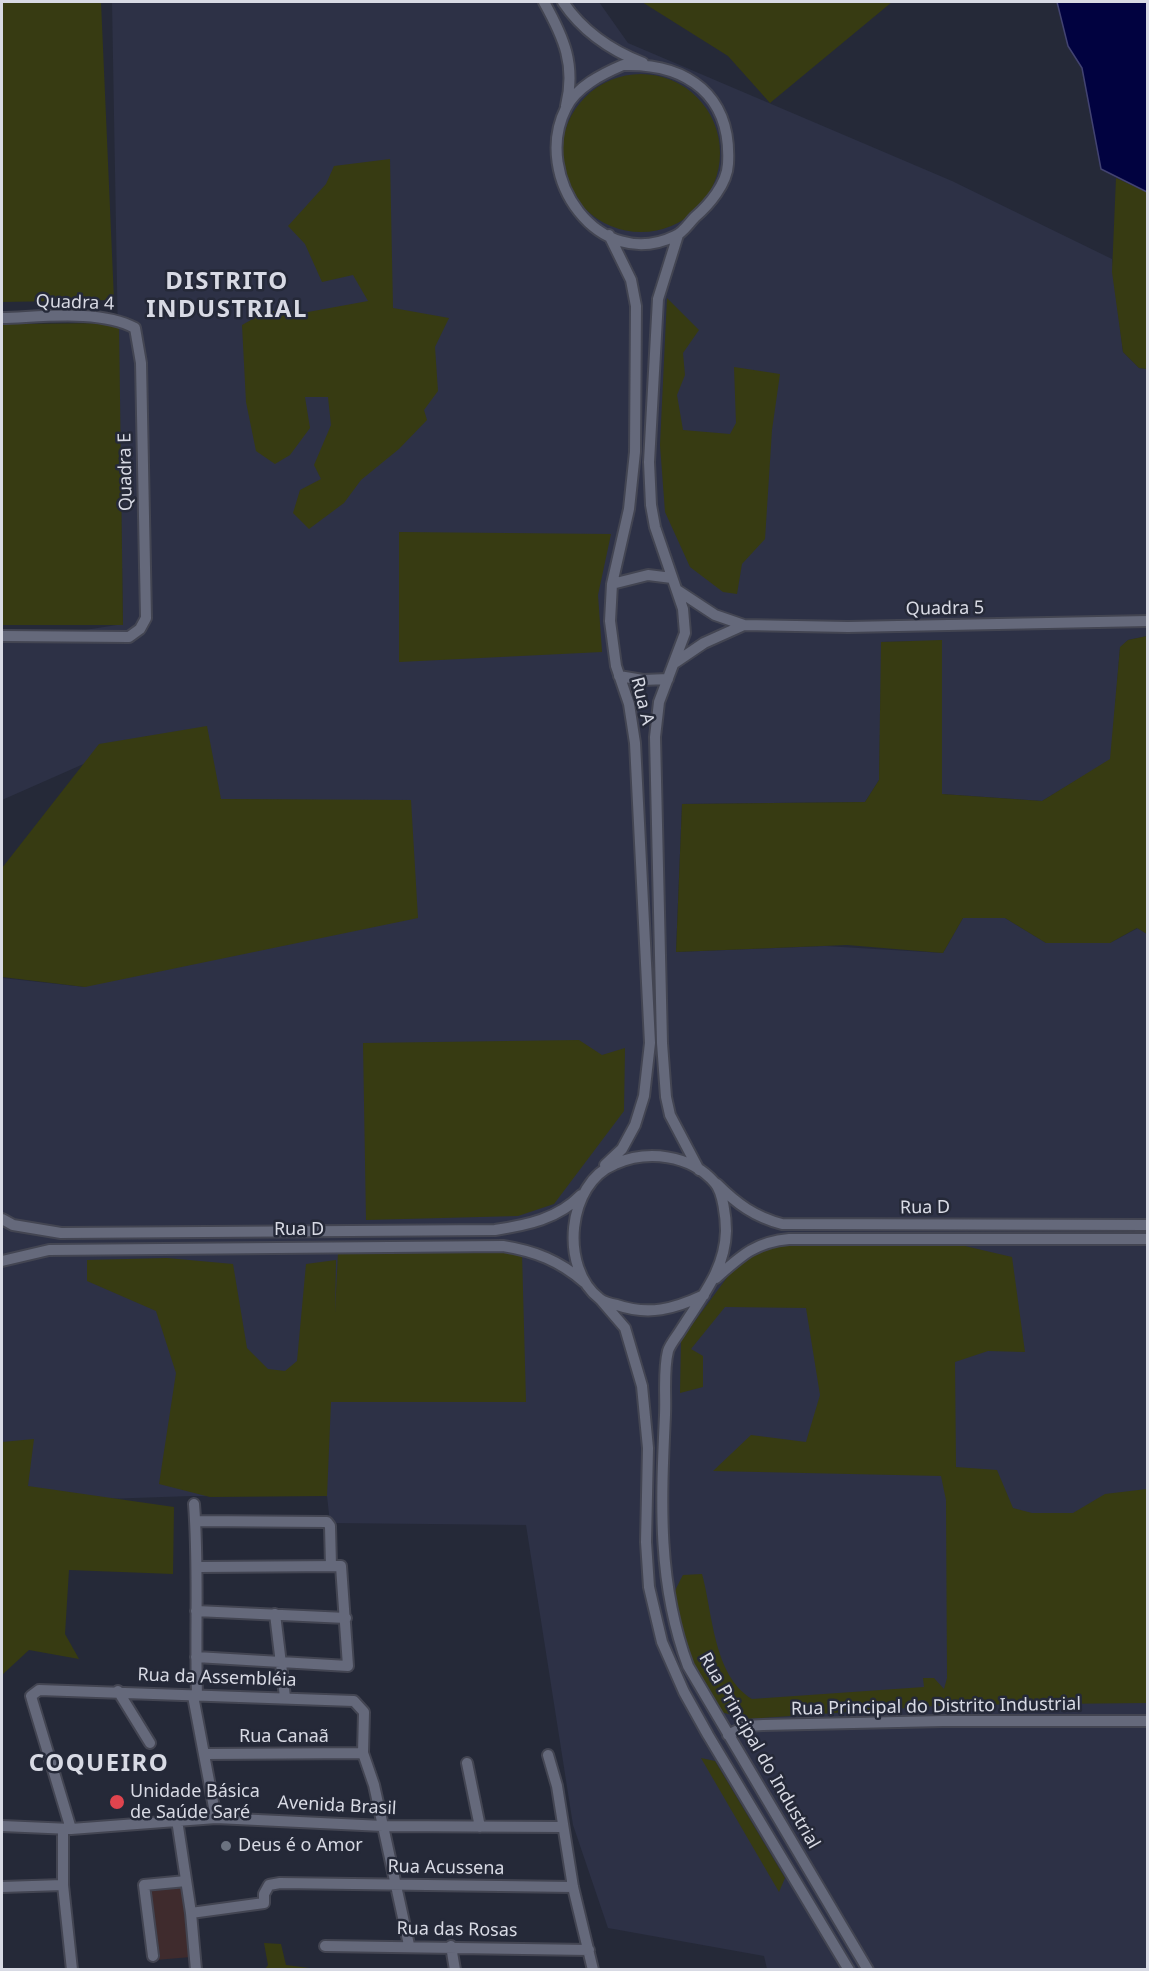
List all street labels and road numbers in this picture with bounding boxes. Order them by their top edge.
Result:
street label: Quadra 4 [35,291,115,315]
street label: Quadra E [115,433,137,511]
street label: Quadra 5 [906,598,984,620]
street label: Rua A [626,675,658,727]
street label: Rua D [900,1197,950,1219]
street label: Rua D [274,1219,324,1241]
street label: Rua Principal do Industrial [694,1649,824,1853]
street label: Rua da Assembléia [137,1664,297,1692]
street label: Rua Principal do Distrito Industrial [791,1694,1081,1720]
street label: Rua Canaã [239,1726,329,1748]
street label: Avenida Brasil [277,1792,397,1820]
street label: Rua Acussena [387,1856,505,1880]
street label: Rua das Rosas [396,1918,518,1942]

